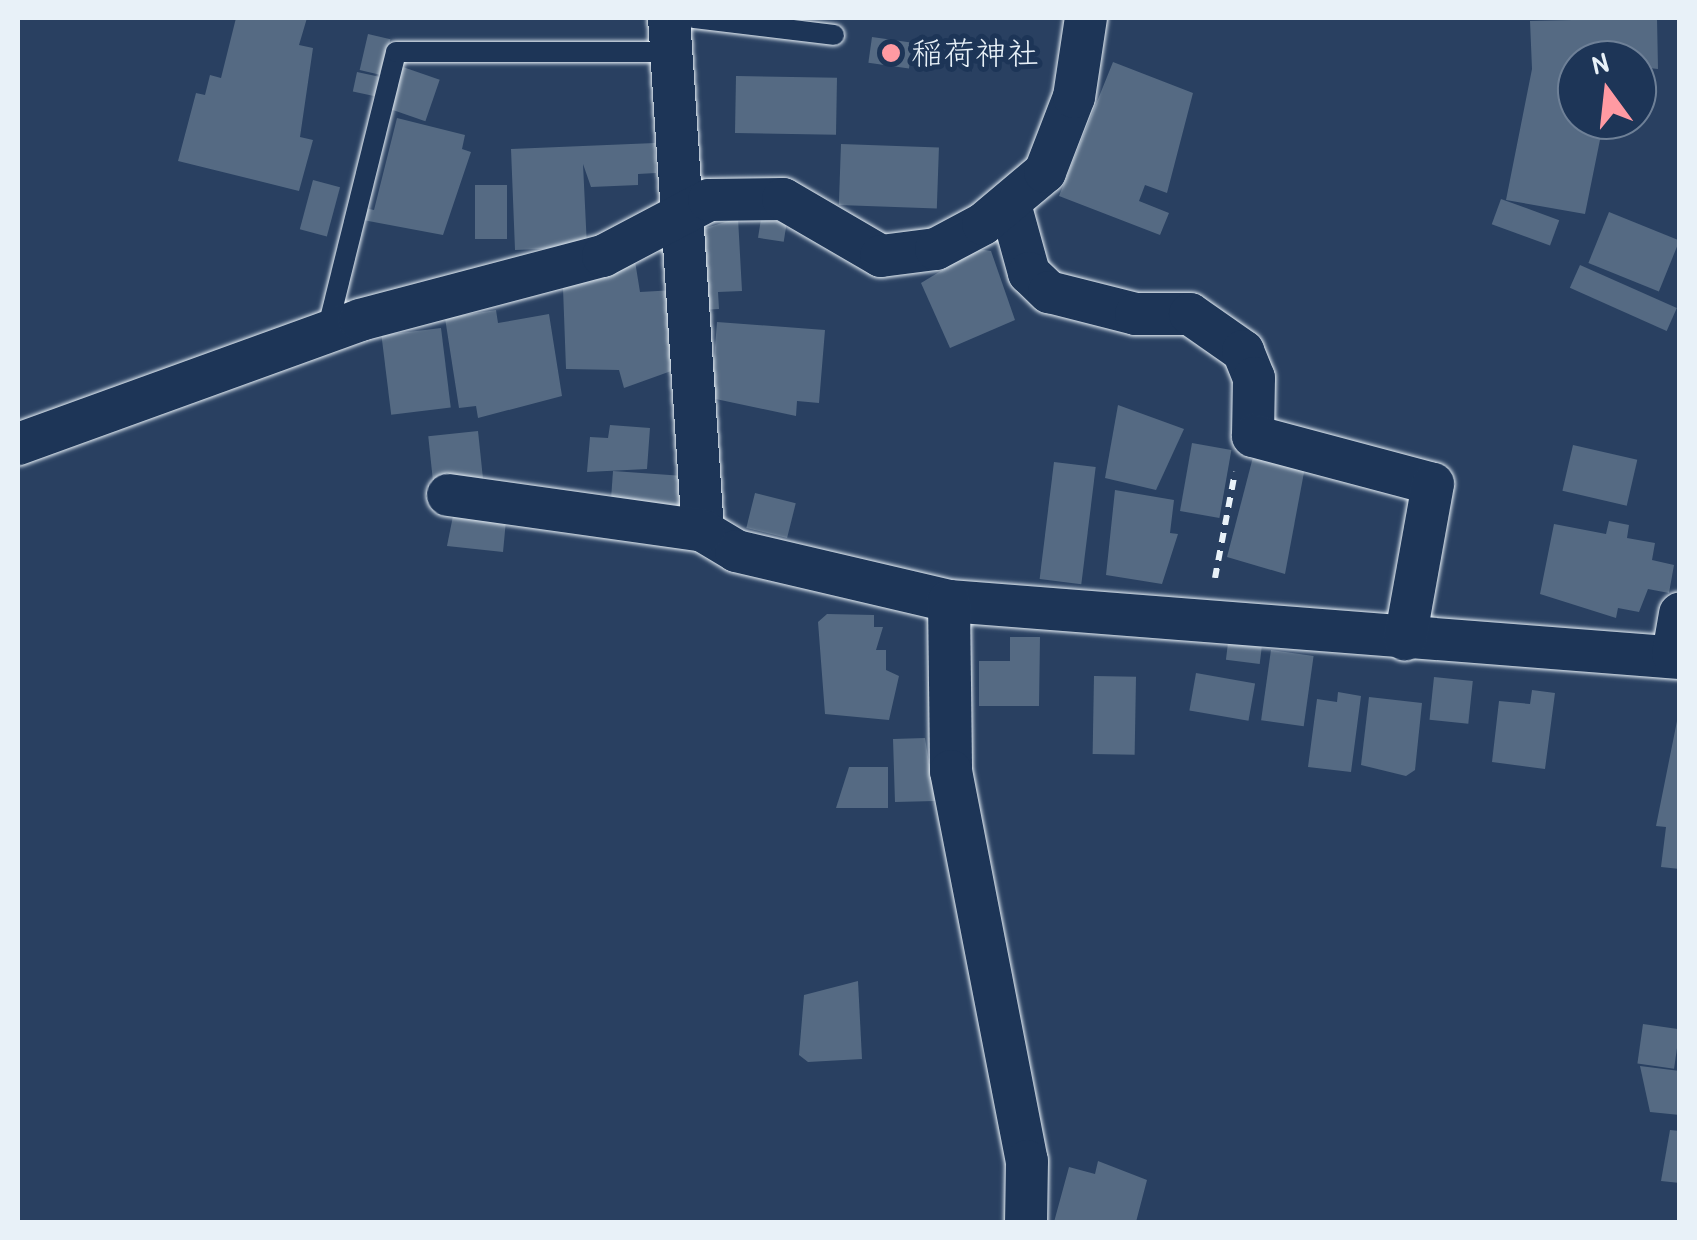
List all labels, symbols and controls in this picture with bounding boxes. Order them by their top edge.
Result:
place label: 稲荷神社 [911,34,1039,72]
north arrow [1557,40,1657,140]
marker: 稲荷神社 [880,42,902,64]
text: N [1588,43,1612,83]

